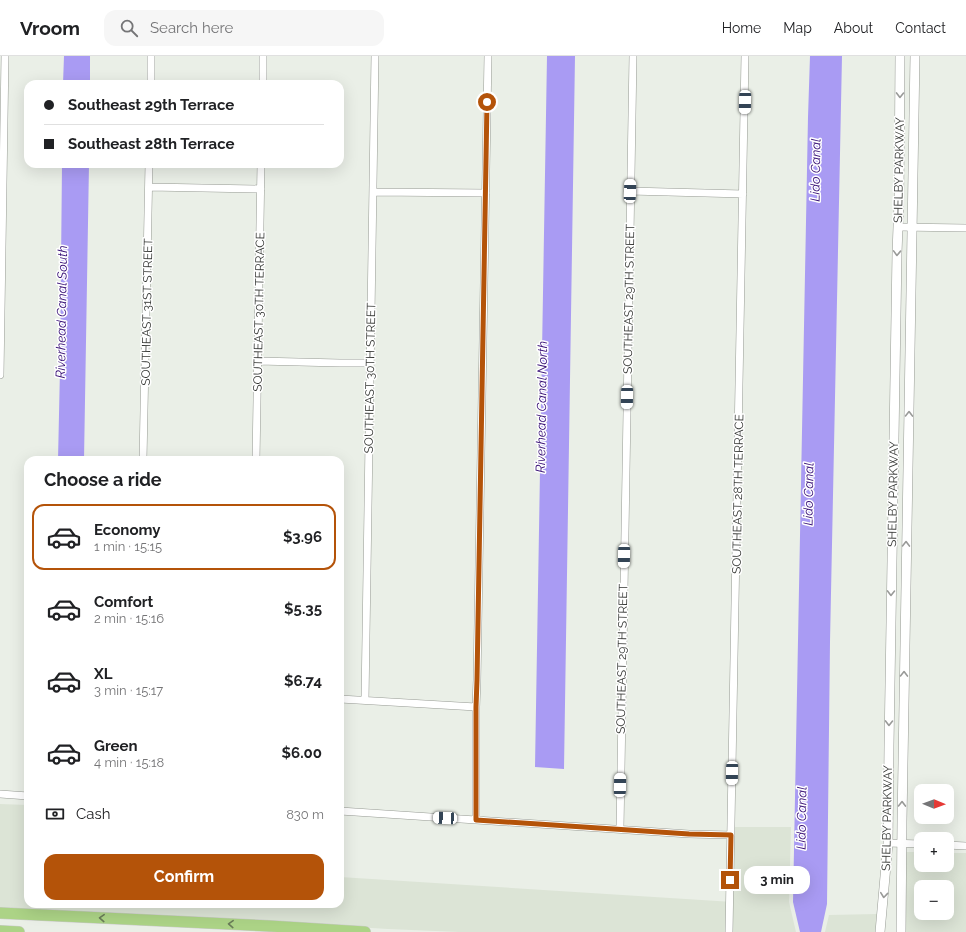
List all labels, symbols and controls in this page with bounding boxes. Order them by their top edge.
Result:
search box [104,10,384,46]
text: Vroom [20,17,80,39]
icon: search [118,17,140,39]
text: Search here [150,19,233,37]
text: Home [722,20,761,36]
text: Map [783,20,812,36]
text: About [834,20,873,36]
text: Contact [895,20,946,36]
car [739,90,751,114]
one-way arrow [896,92,904,98]
route start [478,93,496,111]
text: Southeast 29th Terrace [68,96,234,114]
street label: SHELBY PARKWAY [891,117,907,223]
text: Southeast 28th Terrace [68,135,235,153]
water label: Lido Canal [807,138,824,202]
car [624,179,636,203]
street label: SOUTHEAST 29TH STREET [621,223,637,374]
street label: SOUTHEAST 30TH TERRACE [251,232,267,392]
street label: SOUTHEAST 31ST STREET [139,238,155,386]
water label: Riverhead Canal South [53,245,70,379]
one-way arrow [893,250,901,256]
street label: SOUTHEAST 30TH STREET [362,302,378,453]
water label: Riverhead Canal North [533,341,550,473]
car [621,385,633,409]
one-way arrow [904,411,913,417]
street label: SOUTHEAST 28TH TERRACE [730,414,746,574]
street label: SHELBY PARKWAY [885,441,901,547]
water label: Lido Canal [800,462,817,526]
text: Choose a ride [44,469,162,490]
icon: car [46,519,82,555]
text: Economy [94,521,161,539]
text: $3.96 [283,528,322,546]
text: 1 min · 15:15 [94,539,162,554]
one-way arrow [902,541,911,547]
car [618,544,630,568]
street label: SOUTHEAST 29TH STREET [614,583,630,734]
one-way arrow [887,590,895,596]
icon: car [46,591,82,627]
text: Comfort [94,593,153,611]
text: $5.35 [284,600,322,618]
text: 2 min · 15:16 [94,611,164,626]
icon: car [46,663,82,699]
text: XL [94,665,112,683]
one-way arrow [900,671,908,677]
text: $6.74 [284,672,322,690]
text: 3 min · 15:17 [94,683,163,698]
one-way arrow [885,720,893,726]
icon: car [46,735,82,771]
text: Green [94,737,138,755]
text: $6.00 [282,744,322,762]
text: 4 min · 15:18 [94,755,164,770]
car [726,761,738,785]
street label: SHELBY PARKWAY [879,765,895,871]
car [614,773,626,797]
north arrow [914,784,954,824]
map controls [914,784,954,920]
water label: Lido Canal [793,786,810,850]
one-way arrow [898,801,906,807]
icon: cash [44,803,66,825]
text: Cash [76,805,110,823]
text: 830 m [286,807,324,822]
car [433,811,457,825]
button: + [914,832,954,872]
button: Confirm [44,854,324,900]
callout: 3 min [744,866,810,894]
route end [721,871,739,889]
text: 3 min [760,872,794,887]
button: − [914,880,954,920]
one-way arrow [880,892,889,898]
one-way arrow [99,913,105,922]
one-way arrow [228,920,234,929]

